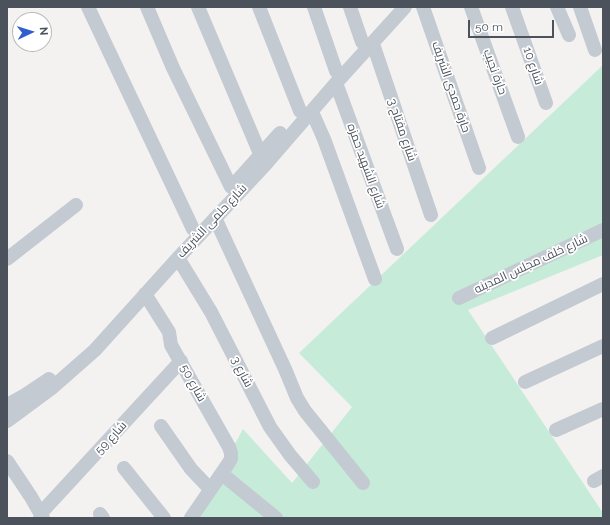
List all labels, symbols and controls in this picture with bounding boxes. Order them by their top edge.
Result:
north arrow [12,12,52,52]
scale bar [470,12,556,38]
text: 50 m [475,20,503,34]
text: N [37,27,50,36]
street label: حارة حمدى الشريف [429,40,473,134]
street label: شارع 10 [520,45,546,87]
street label: حارة نجيب [480,47,510,97]
street label: شارع مفتاح 3 [385,97,419,163]
street label: شارع الشهيد حمزه [344,122,388,210]
street label: شارع حلمى الشريف [174,181,250,261]
street label: شارع خلف مجلس المدينه [472,231,590,297]
street label: شارع 3 [228,354,256,390]
street label: شارع 50 [177,362,209,404]
street label: شارع 59 [92,418,130,458]

